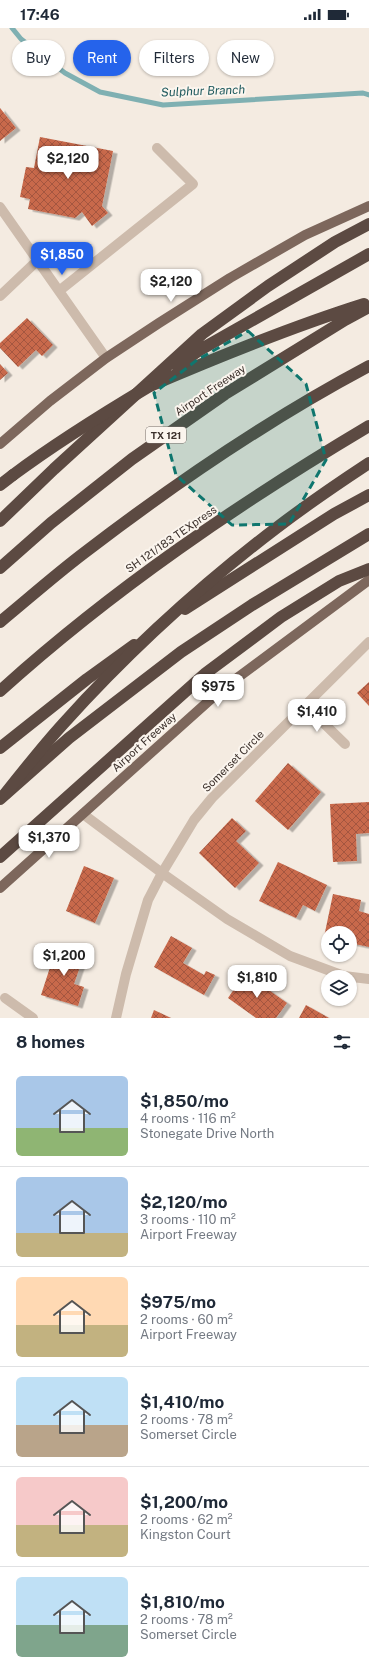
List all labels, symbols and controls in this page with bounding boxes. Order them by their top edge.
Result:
text: 17:46 [20,6,60,23]
chip: Buy [12,40,65,76]
chip: Rent [73,40,131,76]
chip: Filters [139,40,209,76]
chip: New [217,40,274,76]
water label: Sulphur Branch [161,83,246,99]
pin: $2,120 [35,146,101,180]
text: $2,120 [47,151,89,166]
pin: $1,850 [29,242,95,276]
text: $1,850 [40,247,84,262]
pin: $2,120 [138,269,204,303]
text: $2,120 [150,274,192,289]
street label: Airport Freeway [173,362,247,418]
road number: TX 121 [146,427,186,443]
street label: SH 121/183 TEXpress [123,503,219,575]
pin: $975 [194,674,242,708]
text: $975 [201,679,235,694]
pin: $1,410 [284,699,350,733]
text: $1,410 [297,704,337,719]
street label: Airport Freeway [109,710,179,774]
street label: Somerset Circle [200,728,266,794]
pin: $1,370 [16,825,82,859]
text: $1,370 [28,830,70,845]
map controls [321,926,357,1006]
button: locate [321,926,357,962]
pin: $1,200 [31,943,97,977]
text: $1,200 [42,948,86,963]
pin: $1,810 [224,965,290,999]
text: $1,810 [237,970,277,985]
button: layers [321,970,357,1006]
icon: filters [331,1031,353,1053]
text: 8 homes [16,1032,85,1052]
text: $1,850/mo [140,1091,229,1111]
icon: home [48,1092,96,1140]
text: 4 rooms · 116 m² [140,1111,236,1126]
text: Stonegate Drive North [140,1126,274,1141]
text: $2,120/mo [140,1192,228,1212]
icon: home [48,1193,96,1241]
text: 3 rooms · 110 m² [140,1212,236,1227]
text: Airport Freeway [140,1227,237,1242]
text: $975/mo [140,1292,216,1312]
icon: home [48,1293,96,1341]
text: 2 rooms · 60 m² [140,1312,233,1327]
text: Airport Freeway [140,1327,237,1342]
text: $1,410/mo [140,1392,224,1412]
icon: home [48,1393,96,1441]
text: 2 rooms · 78 m² [140,1412,233,1427]
text: Somerset Circle [140,1427,237,1442]
text: $1,200/mo [140,1492,228,1512]
icon: home [48,1493,96,1541]
text: 2 rooms · 62 m² [140,1512,233,1527]
text: Kingston Court [140,1527,231,1542]
text: $1,810/mo [140,1592,225,1612]
icon: home [48,1593,96,1641]
text: 2 rooms · 78 m² [140,1612,233,1627]
text: Somerset Circle [140,1627,237,1642]

